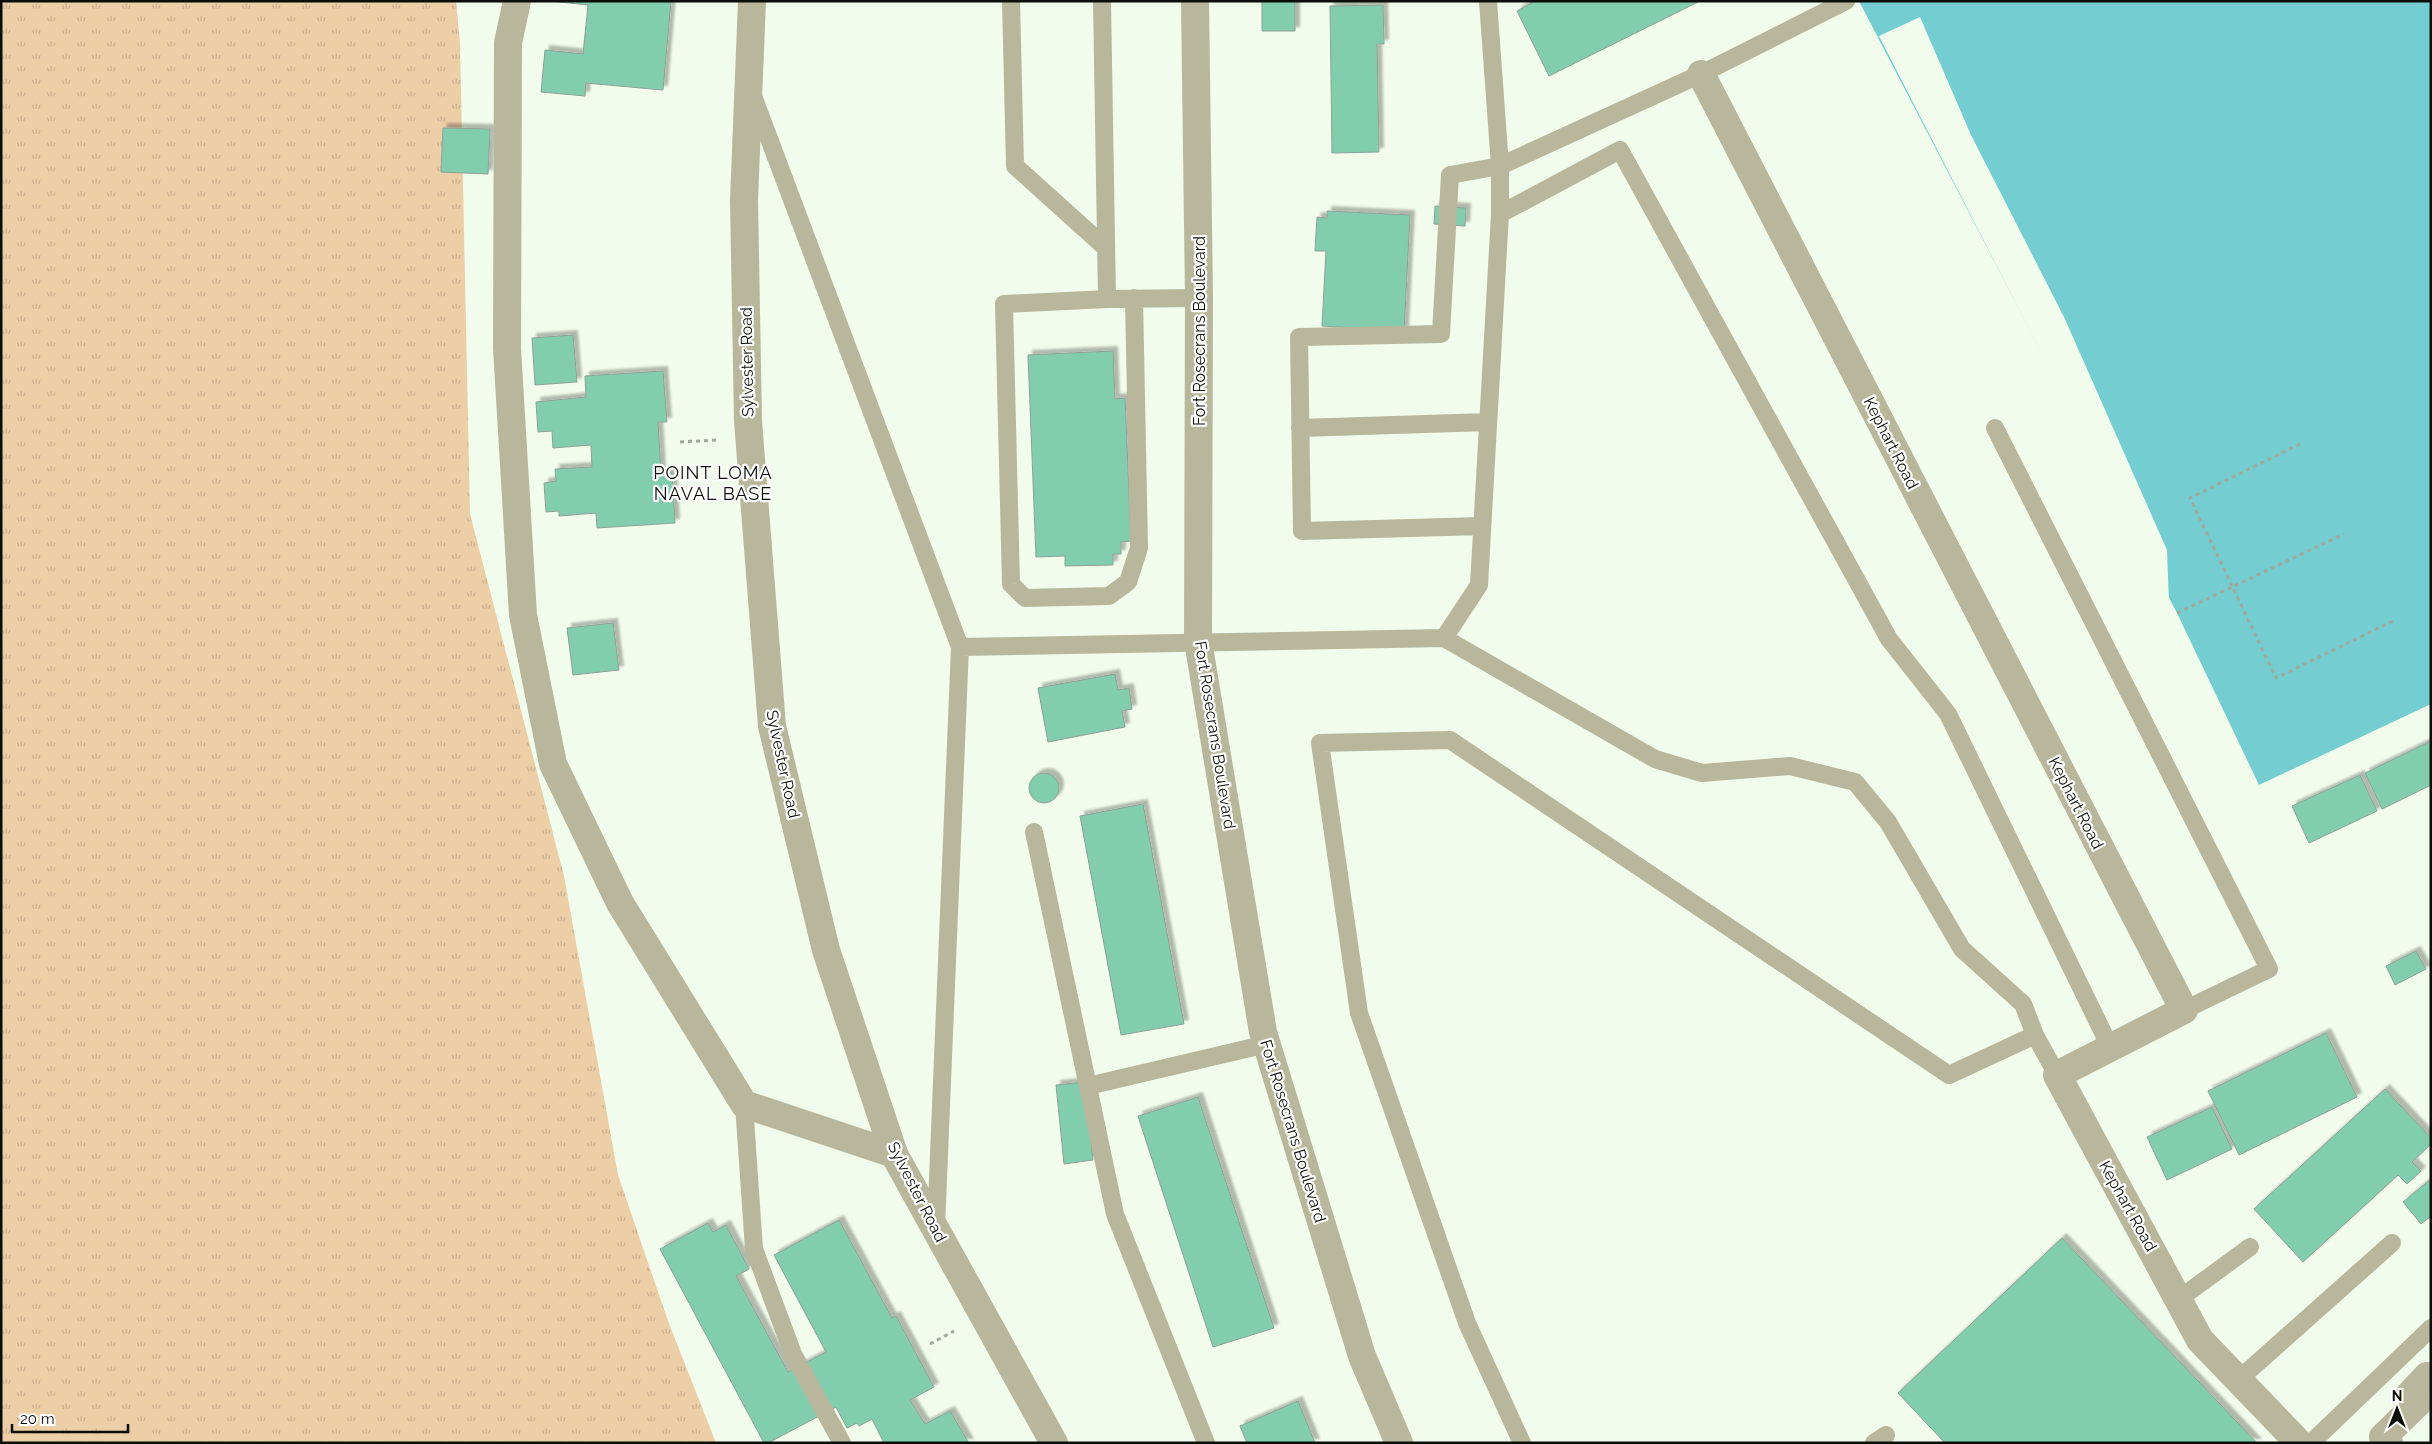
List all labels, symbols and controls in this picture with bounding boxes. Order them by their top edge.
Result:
street label: Fort Rosecrans Boulevard [1190,236,1209,426]
street label: Sylvester Road [737,307,757,417]
street label: Kephart Road [1860,394,1922,492]
district label: POINT LOMA NAVAL BASE [653,462,773,504]
street label: Fort Rosecrans Boulevard [1191,640,1239,830]
street label: Sylvester Road [762,708,804,820]
street label: Kephart Road [2045,754,2107,852]
street label: Fort Rosecrans Boulevard [1256,1037,1330,1225]
street label: Sylvester Road [884,1139,950,1245]
street label: Kephart Road [2095,1157,2161,1255]
north arrow [2372,1384,2422,1434]
text: N [2392,1388,2402,1404]
scale bar [12,1402,129,1434]
text: 20 m [20,1410,55,1428]

